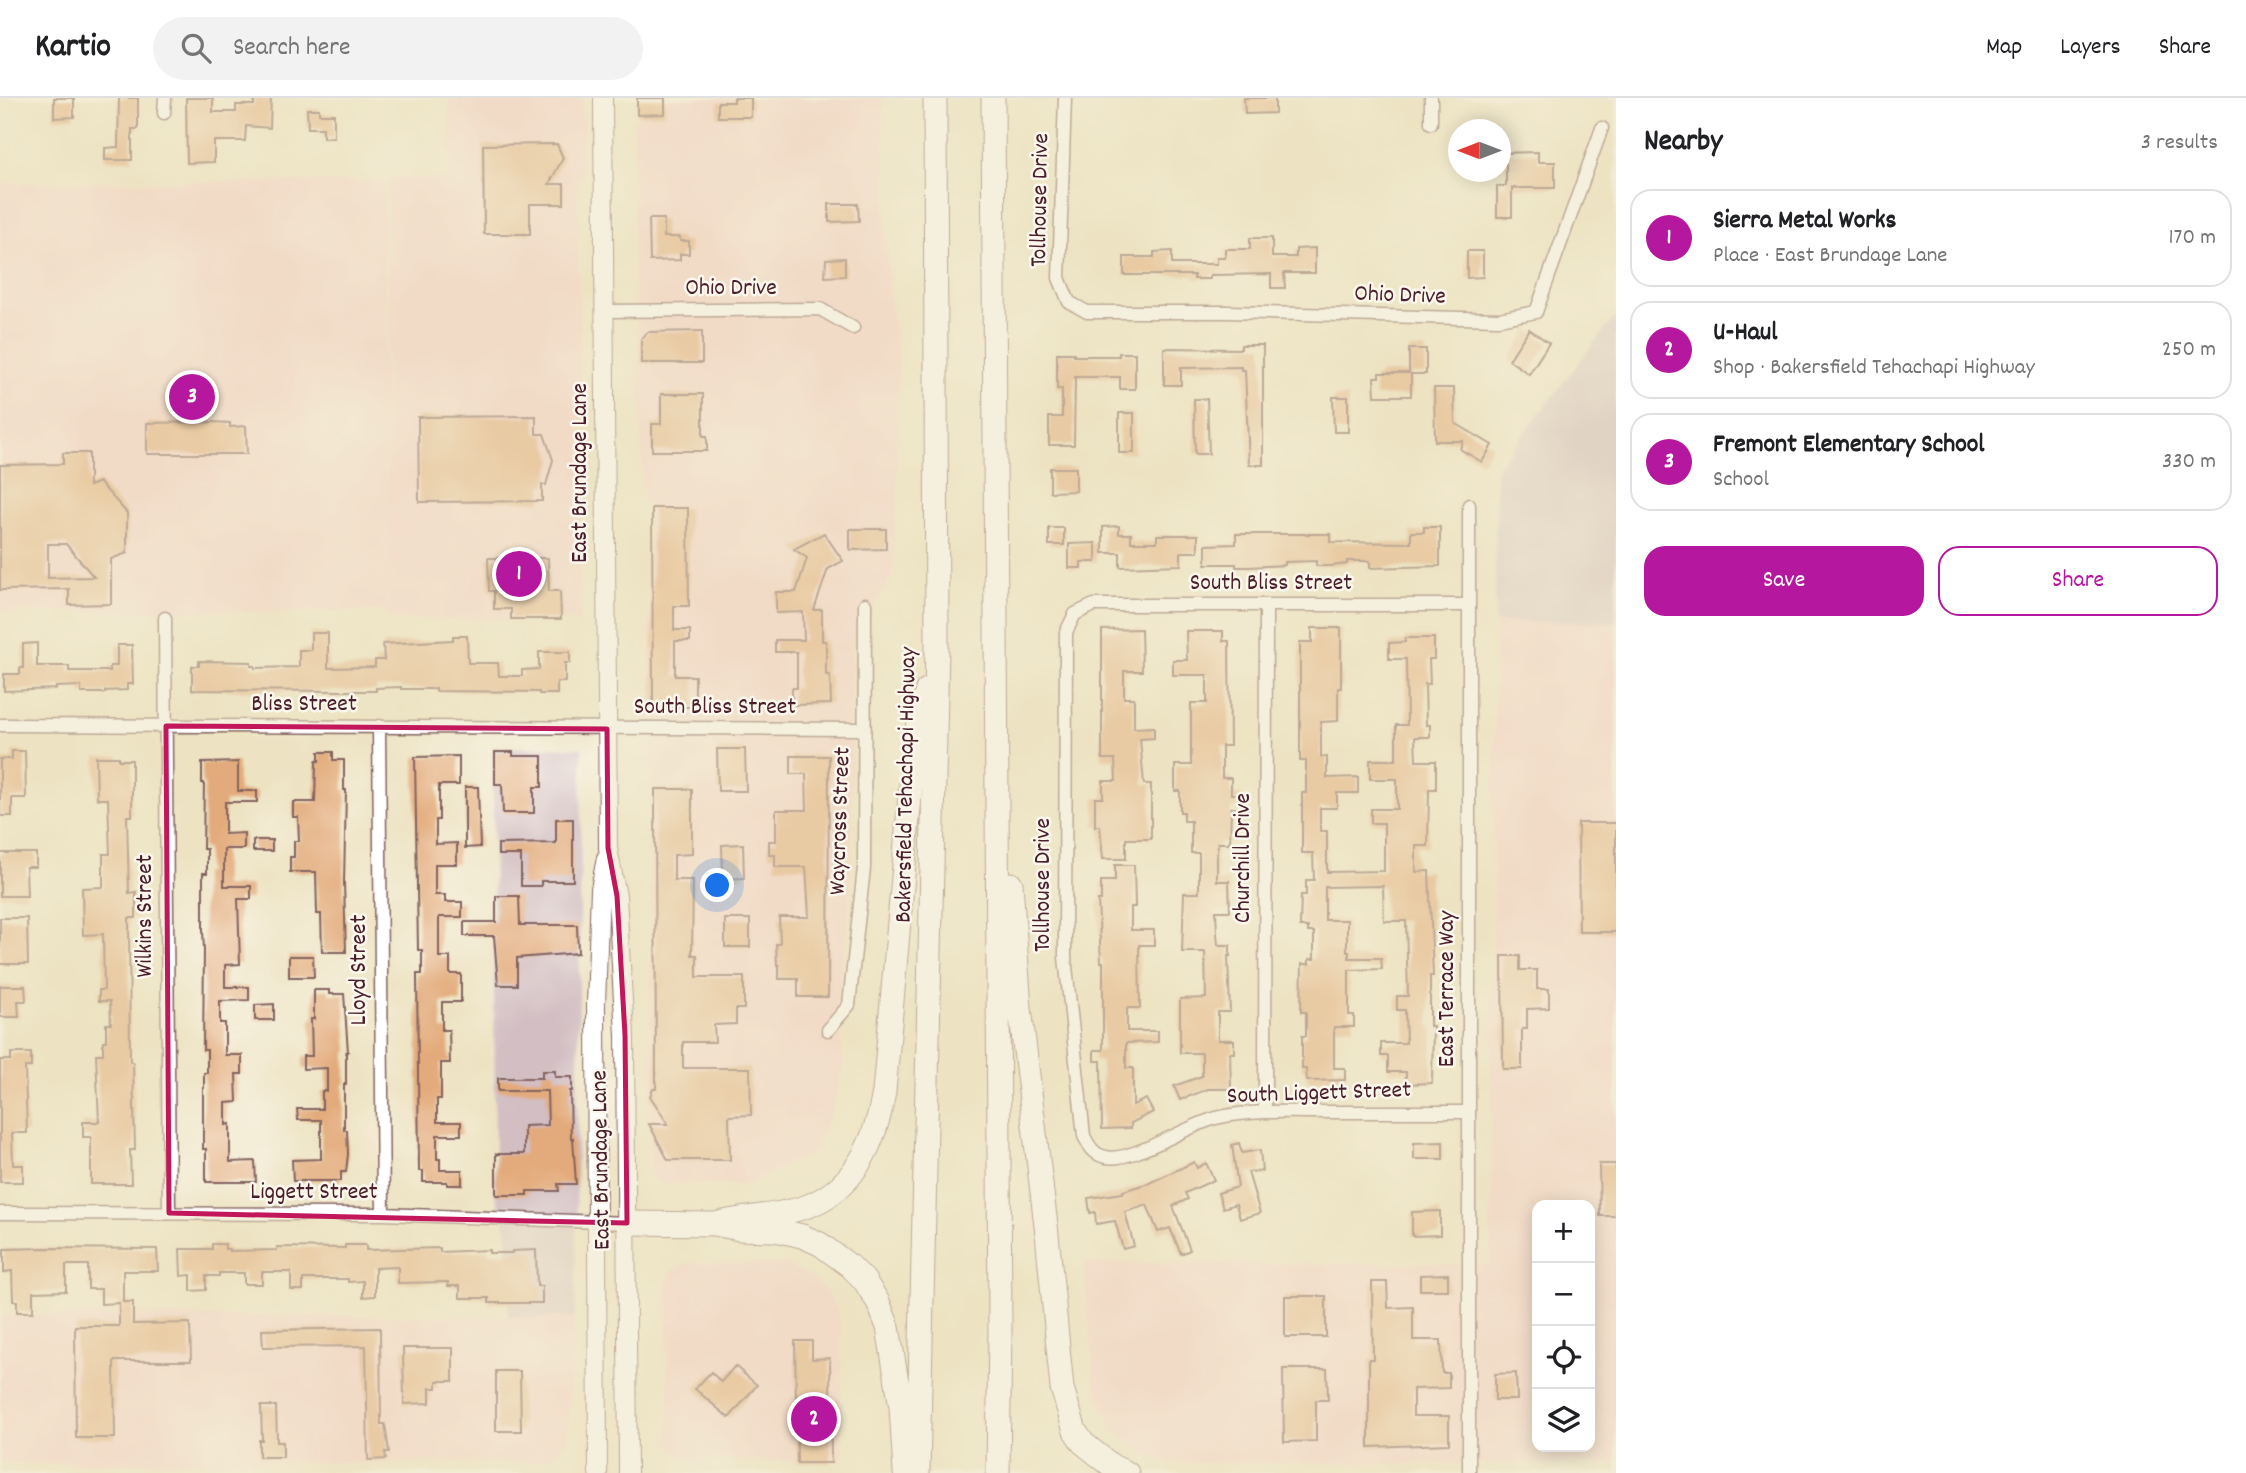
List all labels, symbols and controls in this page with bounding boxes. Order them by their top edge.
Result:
search box [153,17,643,80]
text: Kartio [35,25,111,72]
icon: search [177,29,215,67]
text: Search here [233,30,350,67]
text: Map [1986,31,2022,65]
text: Layers [2060,31,2121,65]
text: Share [2159,31,2211,65]
north arrow [1448,119,1511,182]
text: Nearby [1644,122,1722,165]
text: 3 results [2141,127,2218,160]
street label: Tollhouse Drive [1023,133,1059,267]
text: Sierra Metal Works [1713,203,1896,240]
text: 1 [1666,222,1672,255]
text: 170 m [2169,222,2216,255]
text: Place · East Brundage Lane [1713,240,1948,273]
street label: Ohio Drive [685,272,777,306]
street label: Ohio Drive [1354,277,1446,315]
text: U-Haul [1713,315,1777,352]
text: 2 [1664,334,1674,367]
text: 250 m [2162,334,2216,367]
text: Shop · Bakersfield Tehachapi Highway [1713,352,2035,385]
pin: 3 [169,371,215,423]
street label: East Brundage Lane [564,383,598,563]
text: Fremont Elementary School [1713,427,1985,464]
text: 3 [1664,446,1674,479]
text: 330 m [2162,446,2216,479]
text: School [1713,464,1769,497]
button: Save [1644,546,1924,616]
button: Share [1938,546,2218,616]
pin: 1 [496,548,542,600]
street label: South Bliss Street [1190,567,1352,601]
street label: Bakersfield Tehachapi Highway [888,645,926,923]
street label: Bliss Street [251,688,357,722]
street label: South Bliss Street [634,691,796,725]
street label: Waycross Street [821,746,861,896]
street label: Churchill Drive [1227,793,1261,923]
street label: Tollhouse Drive [1027,818,1061,952]
street label: Wilkins Street [129,854,163,978]
your location [700,868,734,902]
street label: East Terrace Way [1431,910,1465,1067]
street label: Lloyd Street [343,914,377,1026]
street label: East Brundage Lane [583,1070,621,1250]
street label: South Liggett Street [1226,1074,1412,1114]
street label: Liggett Street [250,1176,378,1210]
map controls [1532,1200,1595,1452]
button: + [1532,1200,1595,1263]
button: − [1532,1263,1595,1326]
button: locate [1532,1326,1595,1389]
button: layers [1532,1389,1595,1452]
pin: 2 [791,1393,837,1445]

